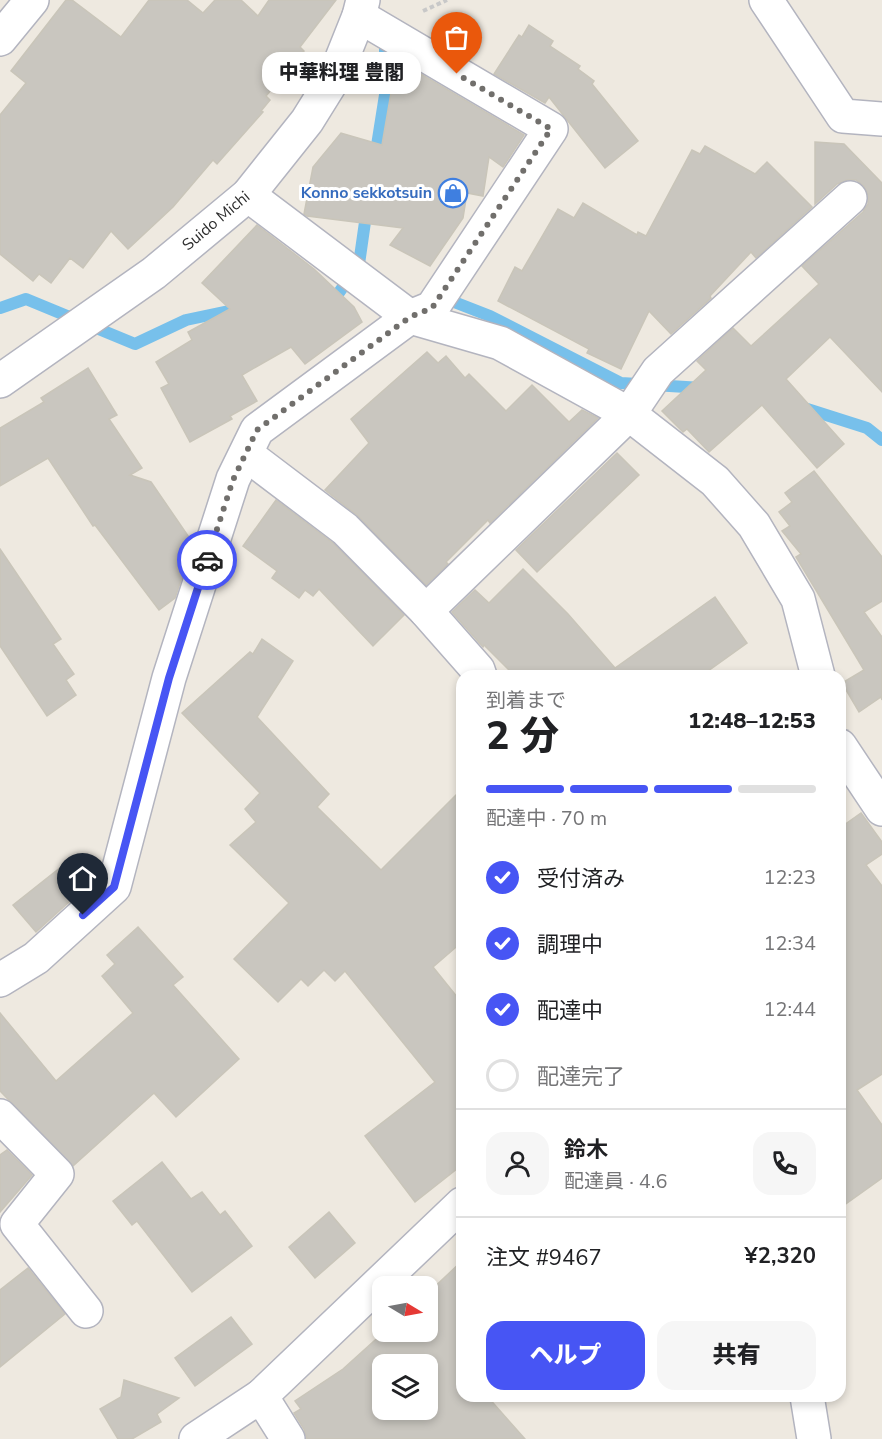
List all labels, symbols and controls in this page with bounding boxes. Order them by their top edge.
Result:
pin [431,12,482,74]
icon: bag [440,21,473,54]
callout: 中華料理 豊閣 [262,53,421,95]
text: 中華料理 豊閣 [279,59,404,86]
shop icon: Konno sekkotsuin [437,177,469,209]
place label: Konno sekkotsuin [301,182,432,204]
street label: Suido Michi [177,186,255,256]
courier [177,530,237,590]
icon: car [191,544,224,577]
text: 到着まで [486,687,566,714]
text: 12:48–12:53 [688,706,816,736]
text: 2 分 [486,710,559,763]
text: 配達中 · 70 m [486,805,607,832]
pin [57,853,108,915]
icon: check [486,861,519,894]
icon: home [66,862,99,895]
text: 受付済み [537,864,625,894]
text: 12:23 [763,864,816,891]
icon: check [486,927,519,960]
text: 調理中 [537,930,603,960]
text: 12:34 [763,930,816,957]
icon: check [486,993,519,1026]
text: 配達中 [537,996,603,1026]
text: 12:44 [763,996,816,1023]
text: 配達完了 [537,1062,625,1092]
button: person [486,1132,549,1195]
button: phone [753,1132,816,1195]
text: 鈴木 [564,1135,608,1165]
text: 配達員 · 4.6 [564,1168,667,1195]
text: ¥2,320 [745,1241,816,1271]
text: 注文 #9467 [486,1243,602,1273]
north arrow [372,1276,438,1342]
map controls [372,1276,438,1420]
button: ヘルプ [486,1321,645,1390]
button: 共有 [657,1321,816,1390]
button: layers [372,1354,438,1420]

